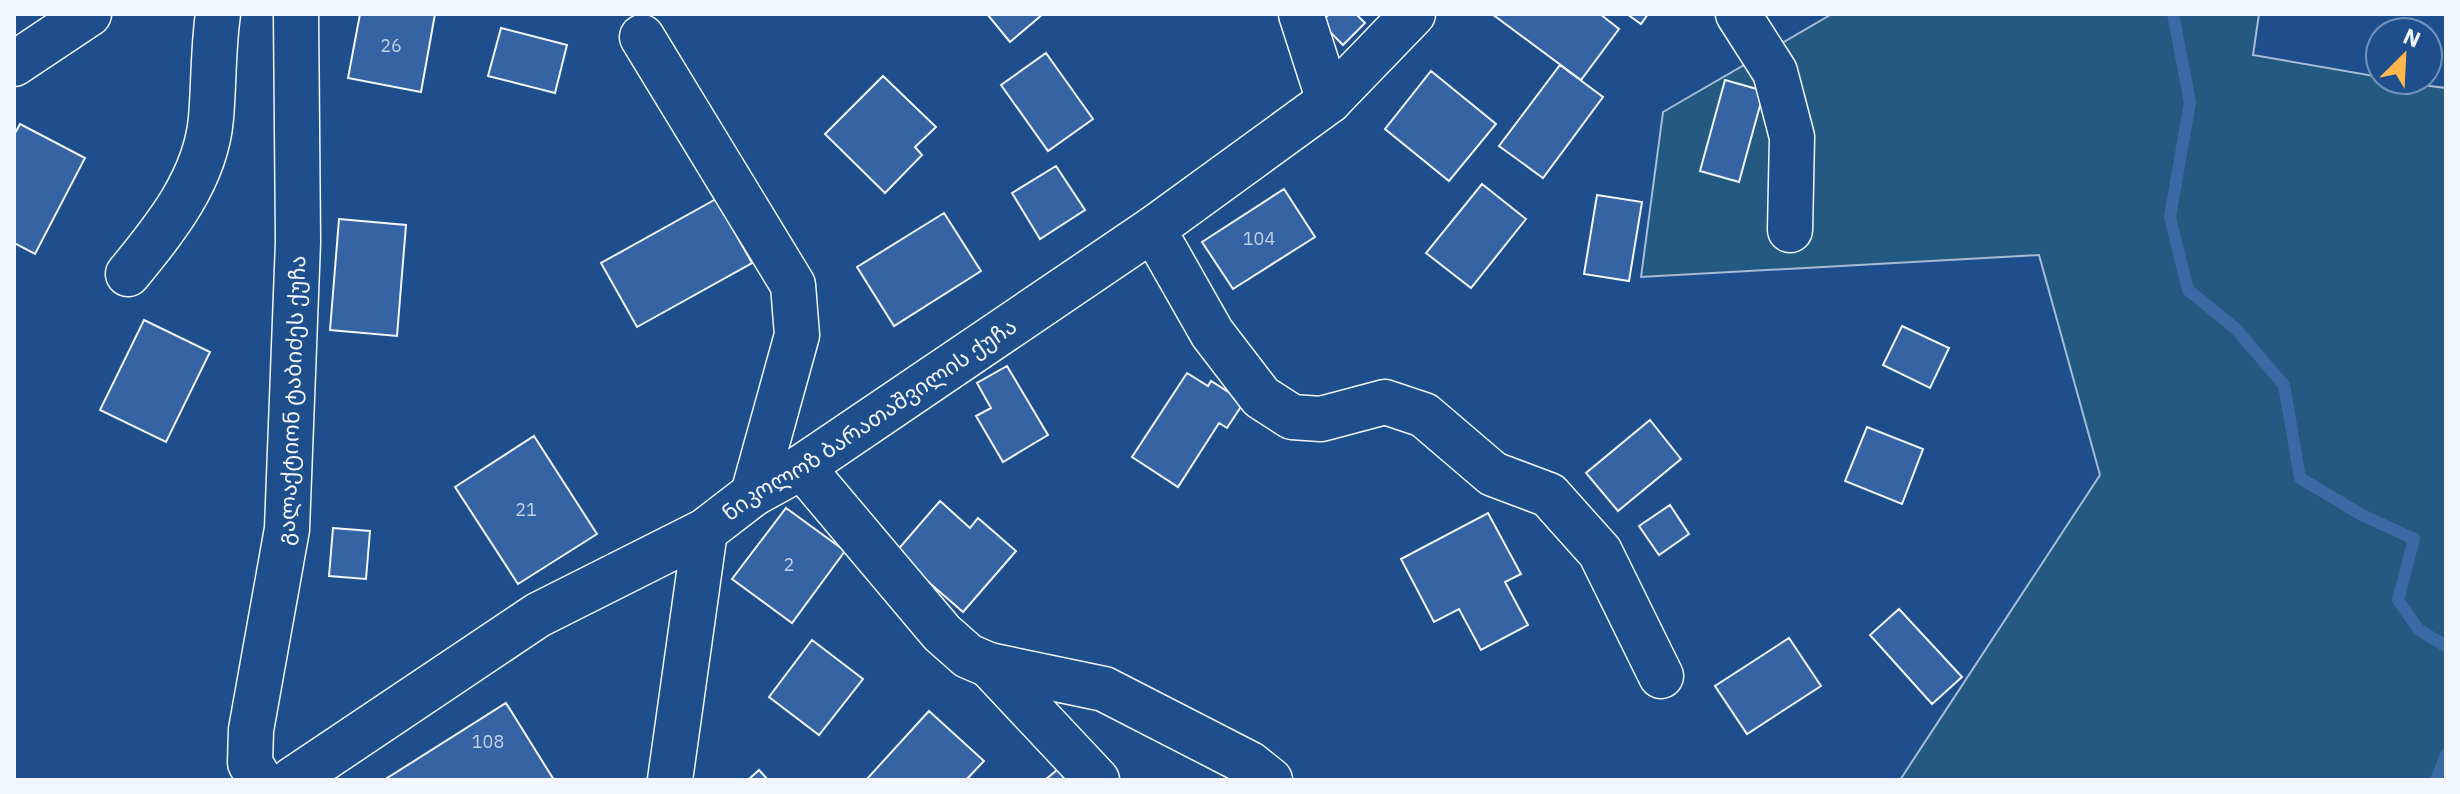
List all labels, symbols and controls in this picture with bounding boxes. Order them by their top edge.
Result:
north arrow [2364,16,2444,96]
text: N [2399,21,2426,54]
house number: 26 [380,34,402,57]
house number: 104 [1243,227,1275,250]
street label: გალაქტიონ ტაბიძეს ქუჩა [269,255,311,547]
street label: ნიკოლოზ ბარათაშვილის ქუჩა [716,311,1022,527]
house number: 21 [515,498,537,521]
house number: 2 [784,553,794,576]
house number: 108 [472,730,504,753]

